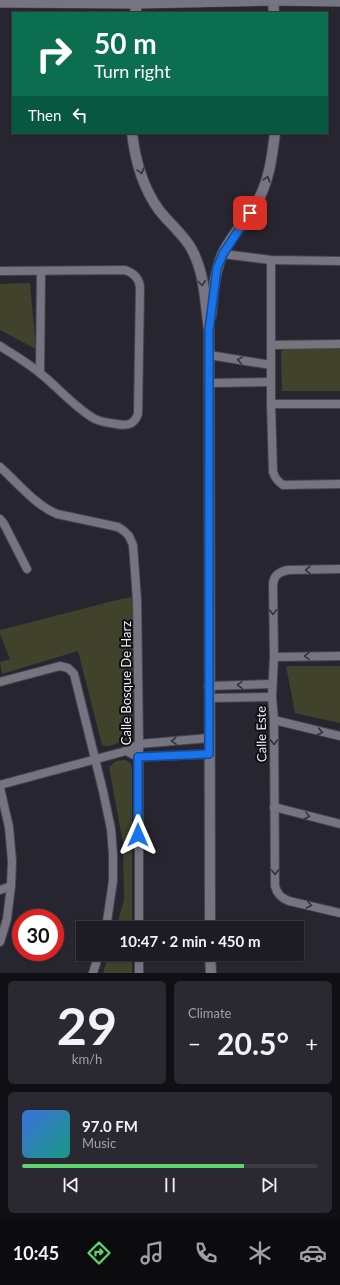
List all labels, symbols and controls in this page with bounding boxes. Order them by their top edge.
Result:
text: 50 m [94,26,157,60]
icon: right [28,28,80,80]
text: Turn right [94,60,171,82]
icon: left [69,104,91,126]
text: Then [28,106,61,124]
one-way arrow [136,167,144,174]
one-way arrow [262,175,271,182]
pin [233,196,267,230]
icon: arrive [239,202,261,224]
one-way arrow [197,280,206,286]
one-way arrow [237,356,243,365]
one-way arrow [305,566,311,574]
one-way arrow [269,609,277,615]
street label: Calle Bosque De Harz [118,621,134,745]
one-way arrow [304,652,310,661]
one-way arrow [237,681,243,689]
street label: Calle Este [253,706,269,762]
one-way arrow [317,727,324,735]
one-way arrow [171,736,177,745]
one-way arrow [270,739,278,745]
one-way arrow [304,811,310,819]
position arrow [117,814,159,856]
one-way arrow [271,869,279,875]
one-way arrow [305,901,312,909]
speed limit sign: 30 [12,909,64,961]
text: 10:47 · 2 min · 450 m [120,932,260,950]
text: 29 [57,994,117,1056]
text: Climate [188,1005,231,1021]
text: 20.5° [217,1025,289,1061]
text: − [188,1030,201,1057]
text: + [305,1030,318,1057]
text: km/h [72,1051,102,1067]
text: 97.0 FM [82,1117,138,1135]
text: Music [82,1135,116,1151]
icon: previous [60,1174,82,1196]
icon: pause [159,1174,181,1196]
icon: next [258,1174,280,1196]
icon: directions [85,1239,113,1267]
icon: music [138,1239,166,1267]
icon: phone [192,1239,220,1267]
icon: climate [246,1239,274,1267]
icon: car [299,1239,327,1267]
text: 10:45 [13,1242,59,1264]

